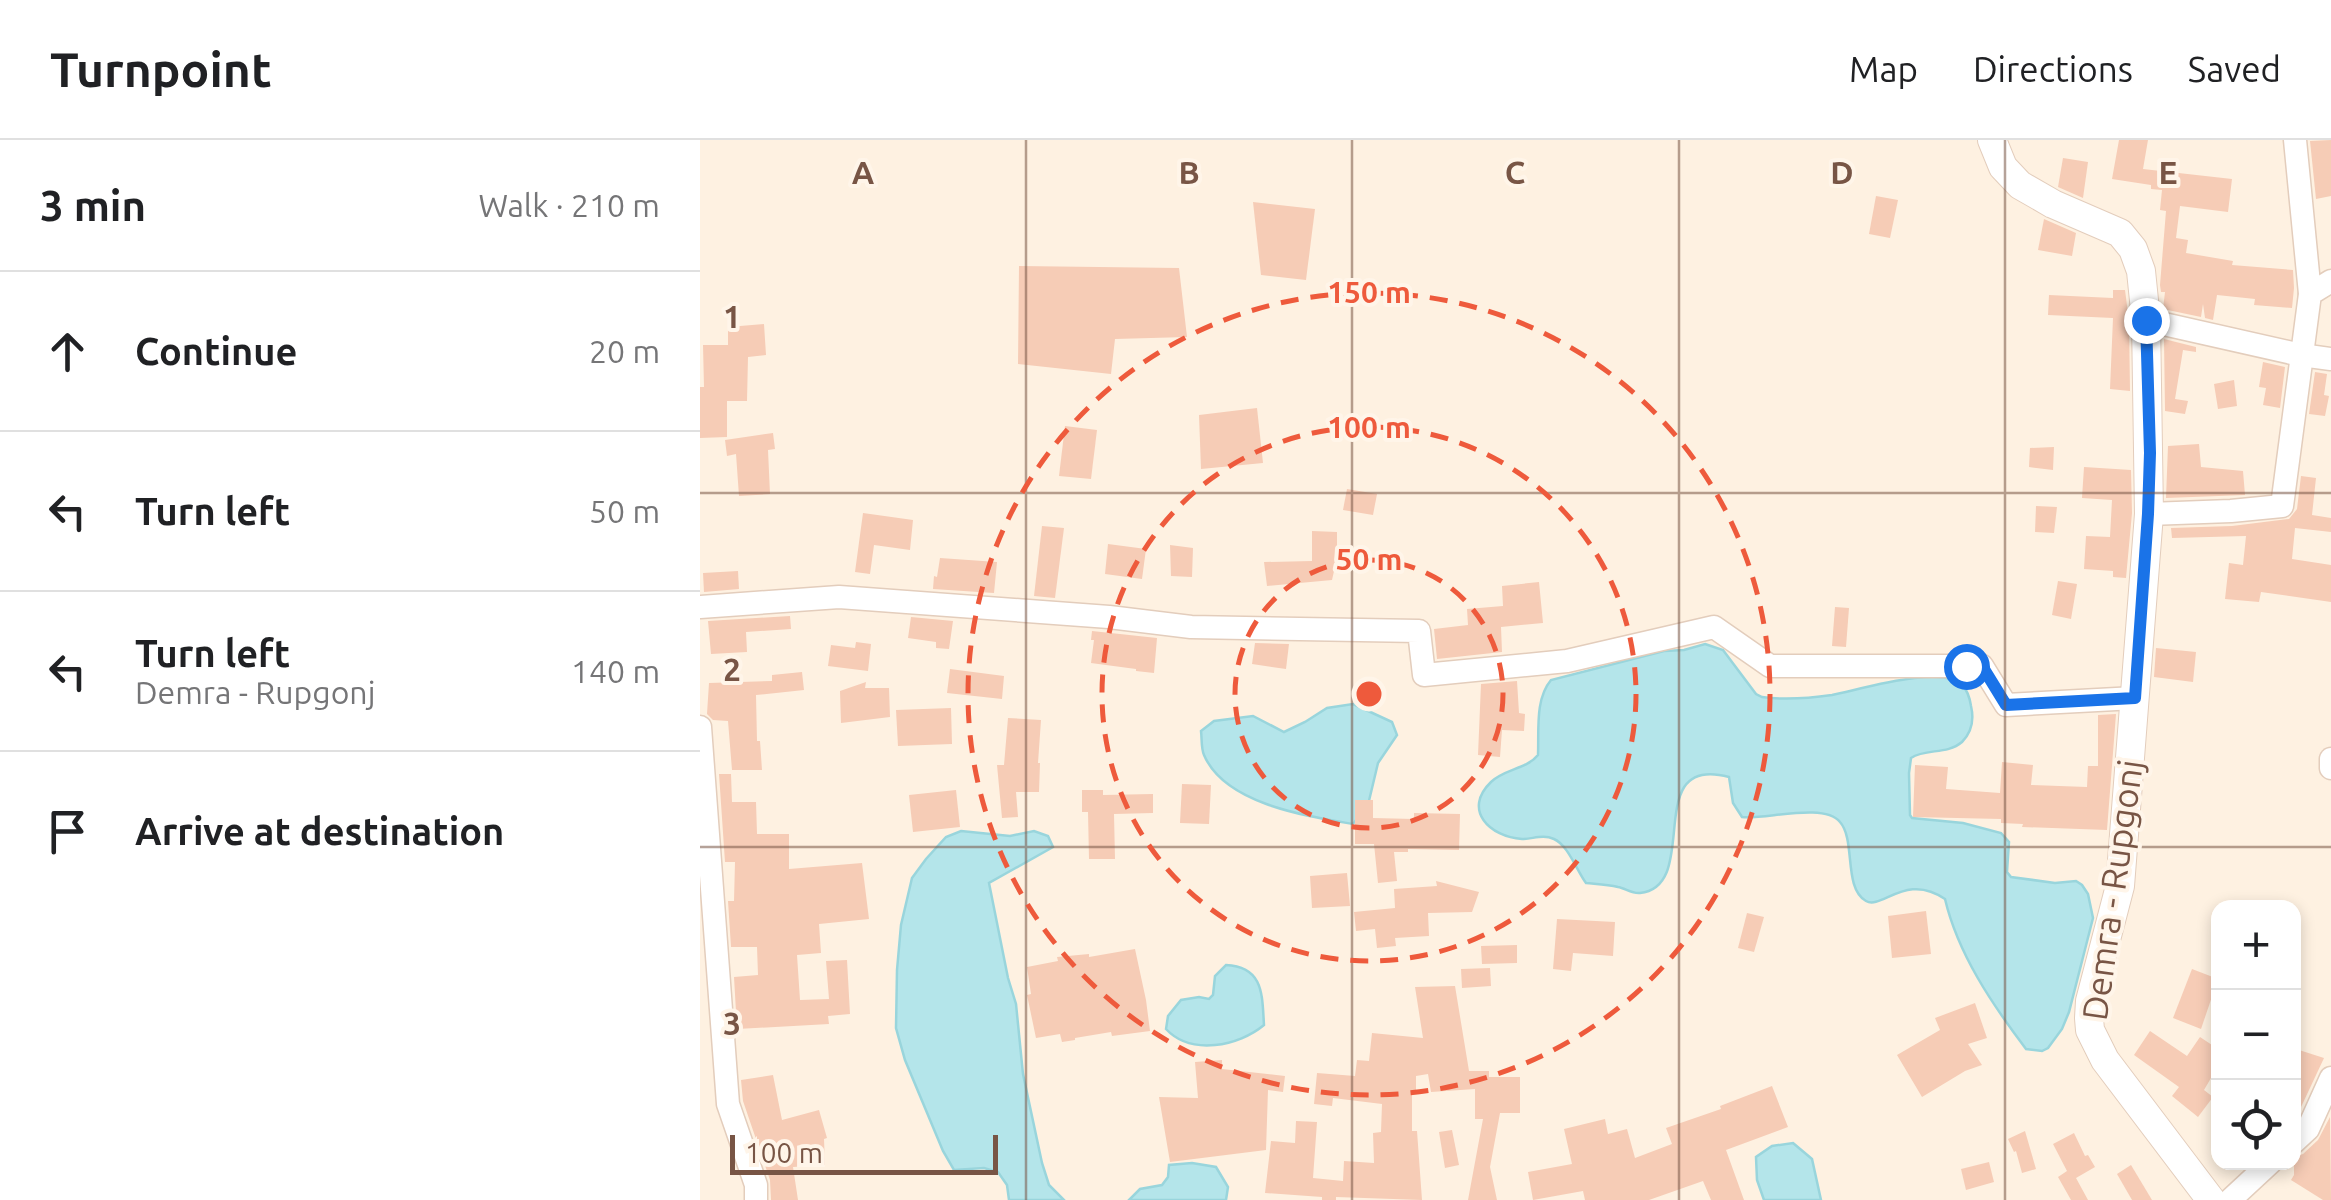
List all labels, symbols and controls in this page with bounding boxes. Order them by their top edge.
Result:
text: Turnpoint [50,42,272,96]
text: Map [1849,49,1918,89]
text: Directions [1973,49,2133,89]
text: Saved [2188,49,2281,89]
text: A [852,154,875,190]
text: B [1178,154,1200,190]
text: C [1505,154,1525,190]
text: D [1830,154,1854,190]
text: E [2158,154,2178,190]
text: 3 min [40,182,146,229]
text: Walk · 210 m [478,187,660,223]
text: 150 m [1327,275,1411,309]
text: 1 [723,298,741,334]
route end [2124,298,2170,344]
icon: ahead [40,324,95,379]
text: Continue [135,330,297,372]
text: 20 m [589,333,660,369]
text: 100 m [1327,410,1411,444]
icon: left [40,484,95,539]
text: Turn left [135,490,290,532]
text: 50 m [589,493,660,529]
text: 50 m [1336,542,1402,576]
text: Turn left [135,632,290,674]
icon: left [40,644,95,699]
route start [1944,644,1990,690]
text: 2 [723,651,741,687]
text: 140 m [571,653,660,689]
text: Demra - Rupgonj [135,674,375,710]
centre of rings [1351,676,1387,712]
street label: Demra - Rupgonj [2074,757,2150,1023]
icon: arrive [40,804,95,859]
text: Arrive at destination [135,810,504,852]
map controls [2211,900,2301,1170]
button: + [2211,900,2301,990]
button: − [2211,990,2301,1080]
text: 3 [723,1005,741,1041]
button: locate [2211,1080,2301,1170]
scale bar [730,1130,998,1174]
text: 100 m [745,1137,823,1168]

